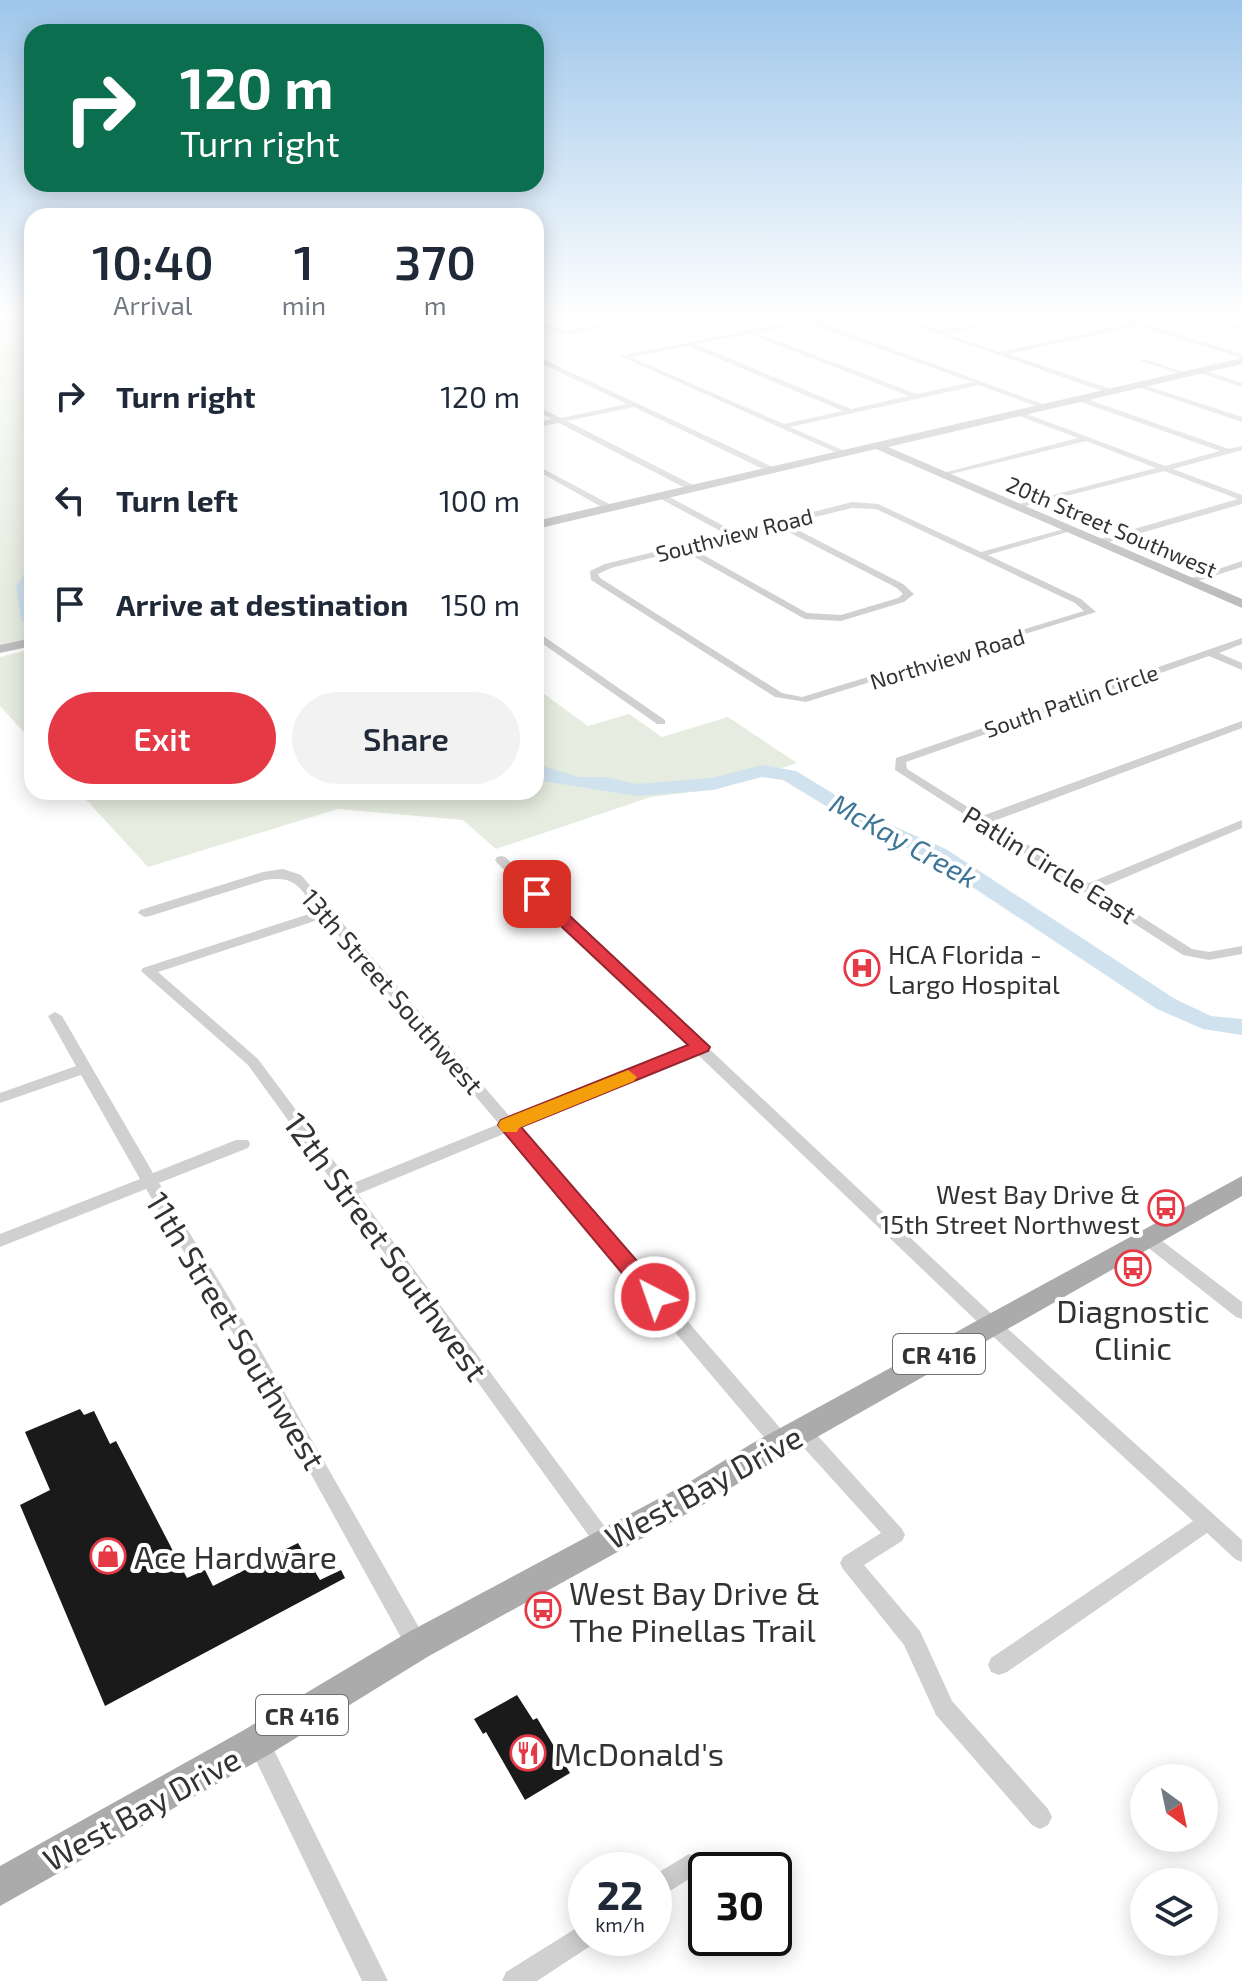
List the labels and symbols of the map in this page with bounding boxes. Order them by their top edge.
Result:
street label: 20th Street Southwest [1003,470,1221,582]
street label: Southview Road [653,502,815,566]
street label: Northview Road [867,622,1027,694]
street label: South Patlin Circle [981,658,1161,742]
water label: McKay Creek [824,786,984,894]
street label: Patlin Circle East [958,798,1142,930]
pin [503,860,571,928]
street label: 13th Street Southwest [296,882,490,1100]
place label: HCA Florida - Largo Hospital [888,938,1060,999]
hospital icon: HCA Florida - Largo Hospital [843,949,881,987]
street label: 12th Street Southwest [277,1105,497,1387]
place label: West Bay Drive & 15th Street Northwest [880,1178,1140,1239]
street label: 11th Street Southwest [139,1185,335,1475]
bus stop icon: West Bay Drive & 15th Street Northwest [1147,1189,1185,1227]
bus stop icon: Diagnostic Clinic [1114,1249,1152,1287]
position arrow [613,1255,697,1339]
place label: Diagnostic Clinic [1056,1291,1210,1366]
road number: CR 416 [893,1334,985,1374]
street label: West Bay Drive [598,1416,808,1556]
shop icon: Ace Hardware [89,1537,127,1575]
place label: Ace Hardware [134,1537,337,1575]
place label: West Bay Drive & The Pinellas Trail [569,1573,820,1648]
bus stop icon: West Bay Drive & The Pinellas Trail [524,1591,562,1629]
road number: CR 416 [256,1695,348,1735]
restaurant icon: McDonald's [509,1734,547,1772]
place label: McDonald's [554,1734,724,1772]
street label: West Bay Drive [36,1738,246,1878]
north arrow [1130,1764,1218,1852]
speed limit sign: 30 [688,1852,792,1956]

